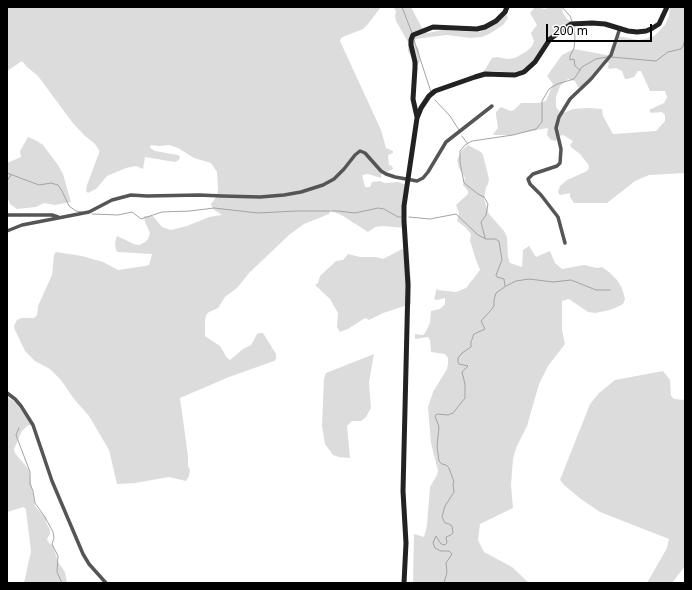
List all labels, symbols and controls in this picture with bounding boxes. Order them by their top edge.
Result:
scale bar [548,16,654,42]
text: 200 m [553,22,588,39]

